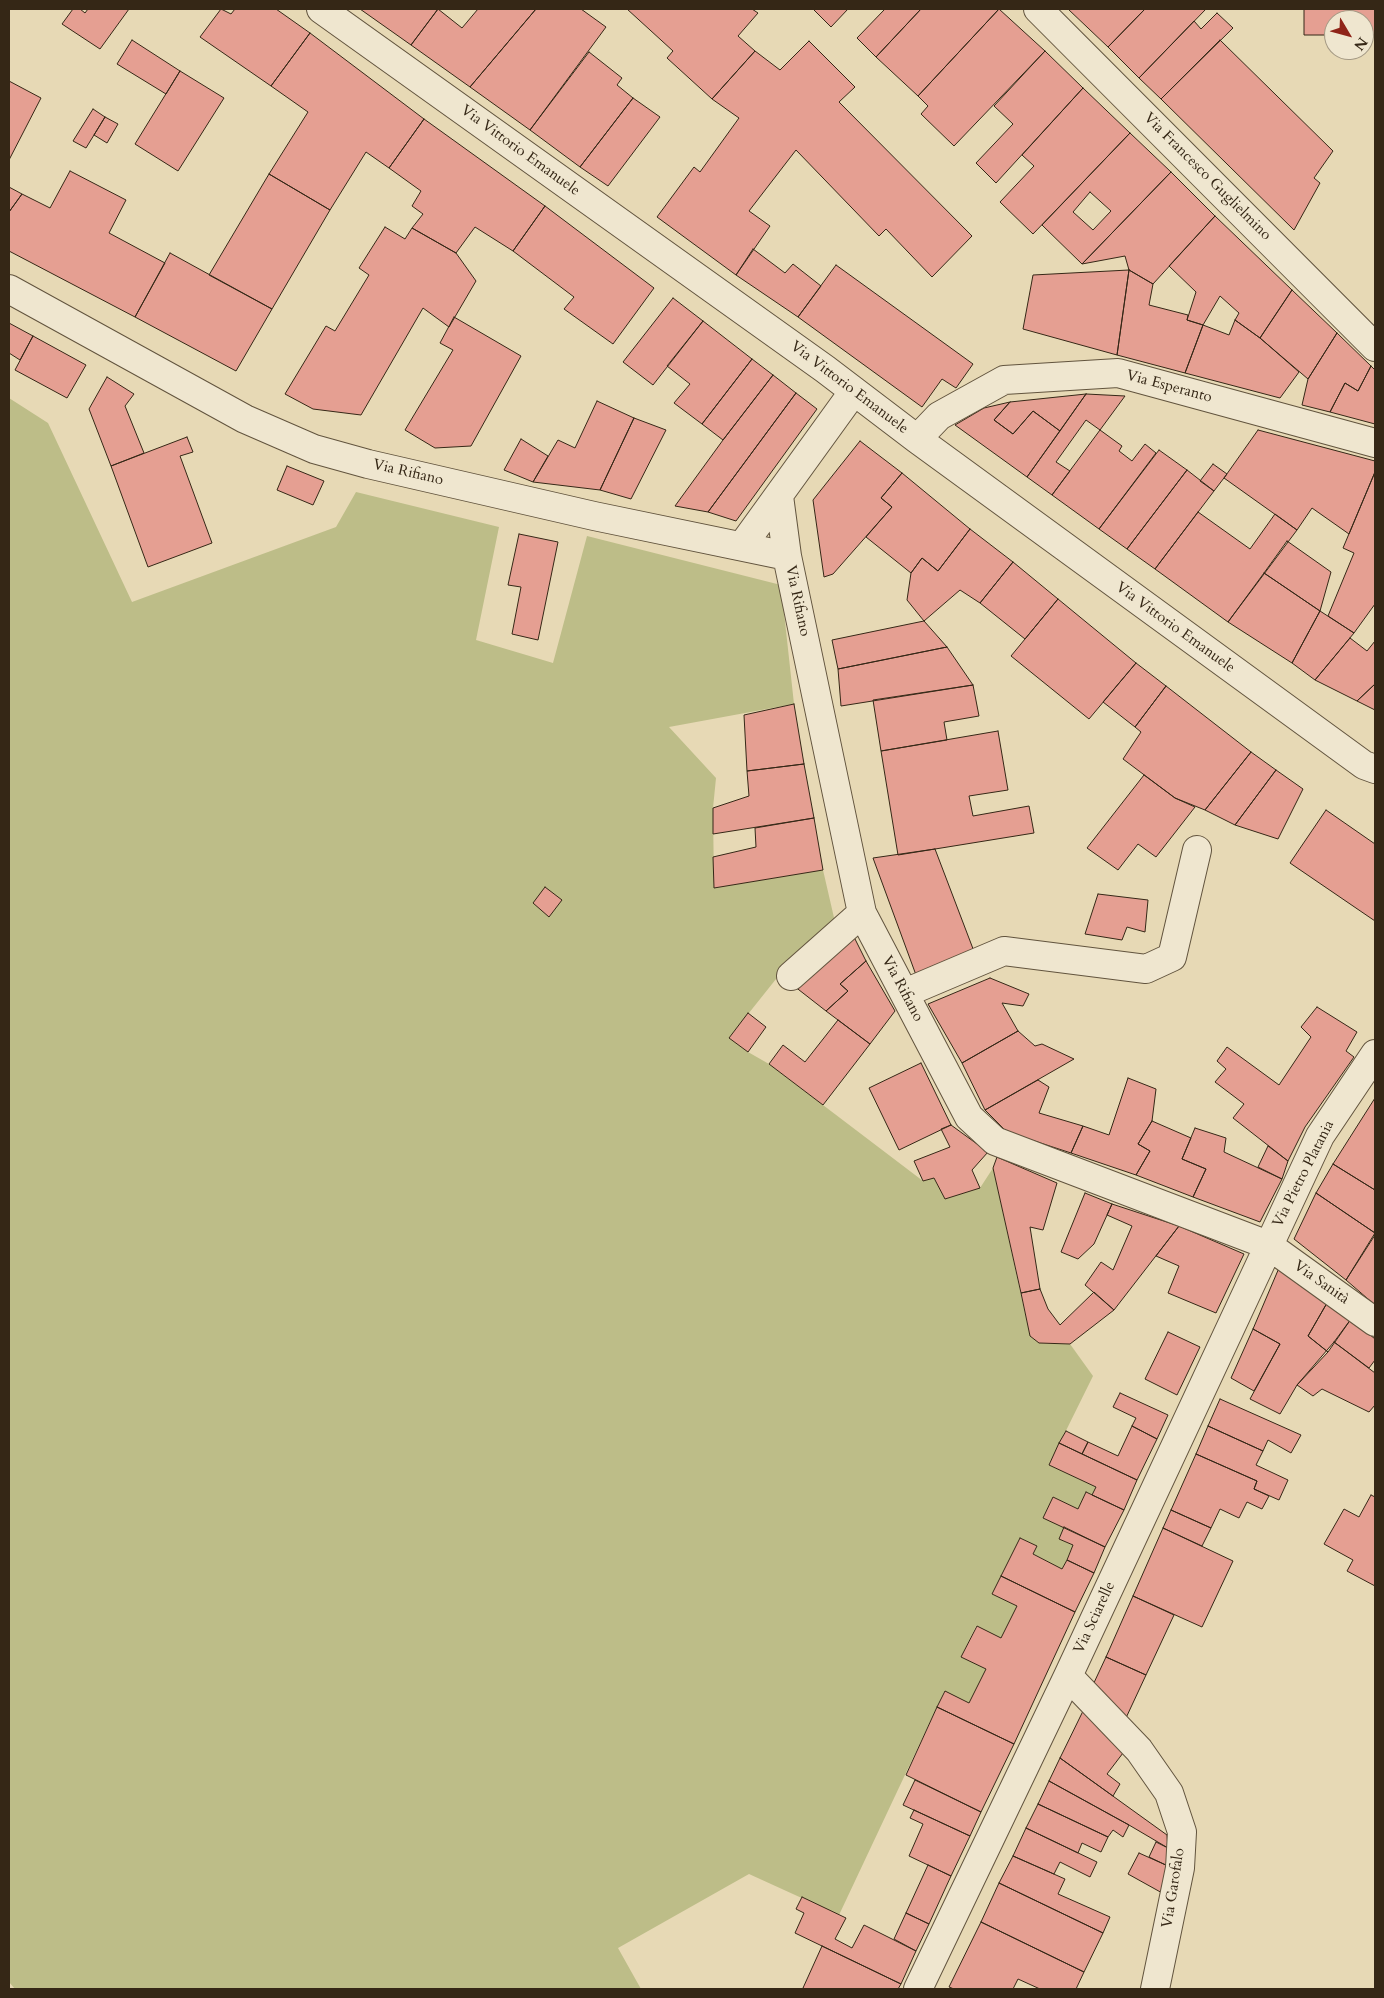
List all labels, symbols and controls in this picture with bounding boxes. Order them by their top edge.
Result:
north arrow [1324,10,1374,60]
text: N [1349,33,1372,54]
street label: Via Vittorio Emanuele [457,102,583,200]
street label: Via Francesco Guglielmino [1139,109,1275,245]
street label: Via Vittorio Emanuele [786,338,912,438]
street label: Via Esperanto [1124,367,1214,407]
street label: Via Rifiano [371,456,445,490]
street label: Via Rifiano [781,564,813,638]
street label: Via Vittorio Emanuele [1112,579,1238,677]
street label: Via Rifiano [877,953,927,1025]
street label: Via Pietro Platania [1269,1118,1339,1230]
street label: Via Sanità [1290,1257,1352,1309]
street label: Via Sciarelle [1070,1579,1120,1657]
street label: Via Garofalo [1159,1847,1189,1929]

